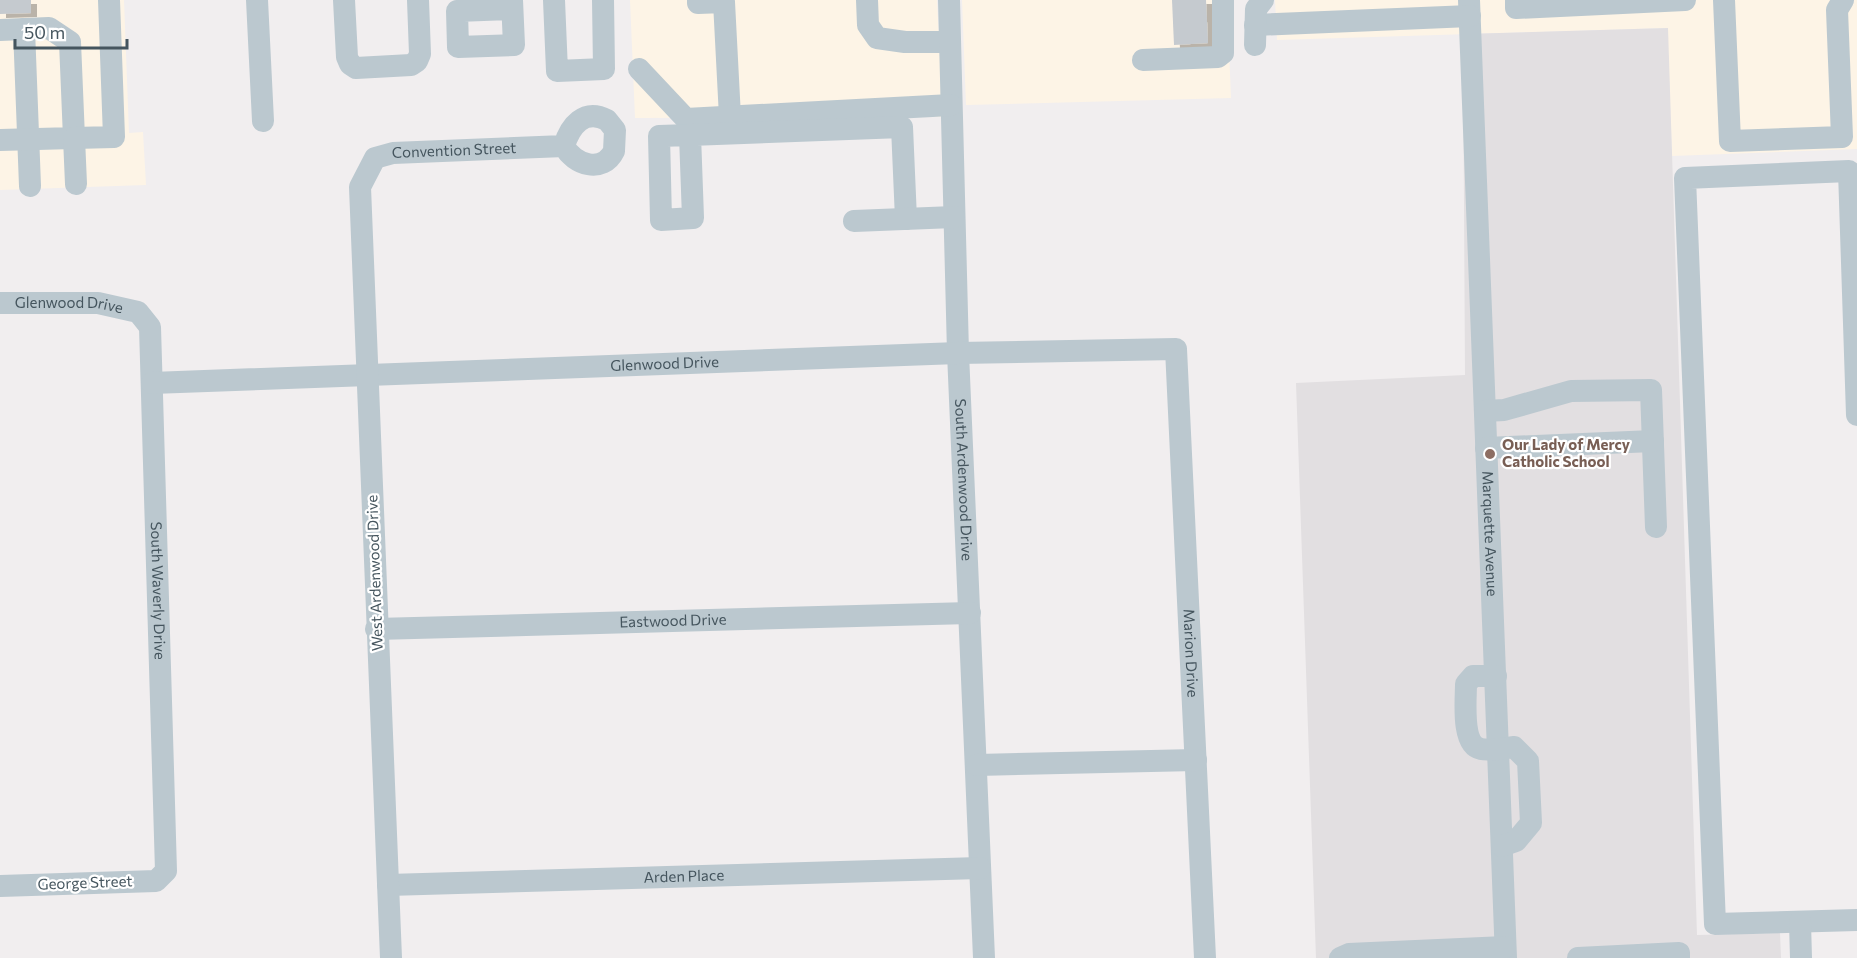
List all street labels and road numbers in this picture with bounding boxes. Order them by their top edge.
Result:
street label: Convention Street [391,138,517,161]
street label: Glenwood Drive [15,293,125,316]
street label: Glenwood Drive [610,352,719,374]
street label: South Ardenwood Drive [952,398,977,561]
street label: Marquette Avenue [1479,470,1502,597]
street label: West Ardenwood Drive [362,494,386,652]
street label: South Waverly Drive [148,521,170,660]
street label: Marion Drive [1180,608,1203,698]
street label: Eastwood Drive [619,610,727,630]
street label: Arden Place [643,865,724,886]
street label: George Street [37,871,133,893]

